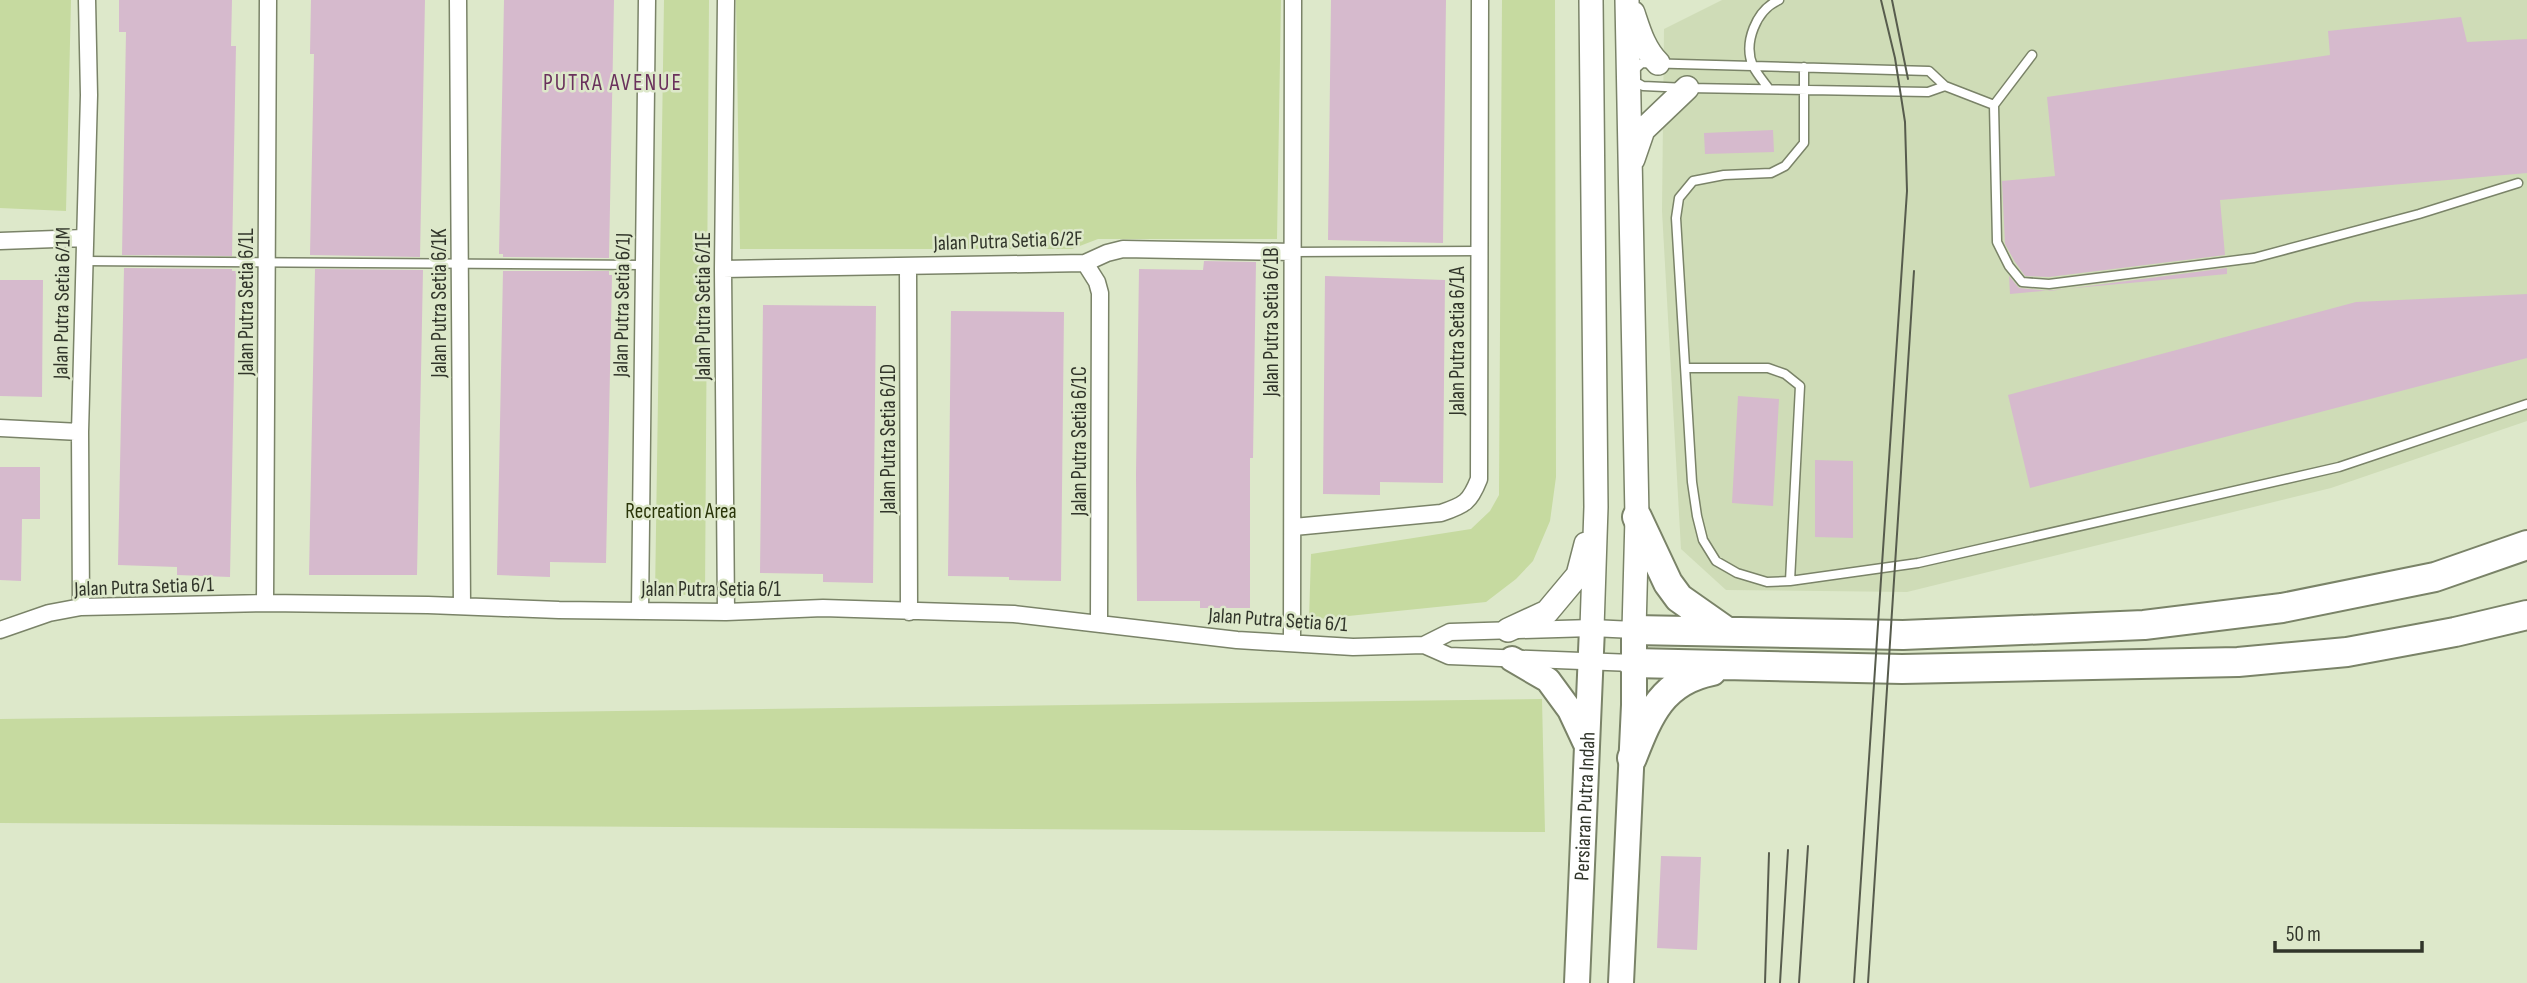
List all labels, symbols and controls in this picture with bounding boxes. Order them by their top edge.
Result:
district label: PUTRA AVENUE [543,69,683,97]
street label: Jalan Putra Setia 6/2F [932,226,1083,256]
street label: Jalan Putra Setia 6/1M [48,227,76,380]
street label: Jalan Putra Setia 6/1L [234,228,259,377]
street label: Jalan Putra Setia 6/1K [427,228,452,379]
street label: Jalan Putra Setia 6/1E [691,232,716,381]
street label: Jalan Putra Setia 6/1J [608,233,636,378]
street label: Jalan Putra Setia 6/1B [1259,247,1284,398]
street label: Jalan Putra Setia 6/1A [1445,266,1470,416]
street label: Jalan Putra Setia 6/1D [876,364,901,515]
street label: Jalan Putra Setia 6/1C [1067,366,1092,517]
park label: Recreation Area [625,499,737,524]
street label: Jalan Putra Setia 6/1 [73,572,215,602]
street label: Jalan Putra Setia 6/1 [640,577,781,602]
street label: Jalan Putra Setia 6/1 [1206,603,1349,637]
street label: Persiaran Putra Indah [1569,731,1600,881]
scale bar [2275,909,2422,953]
text: 50 m [2286,922,2321,947]

